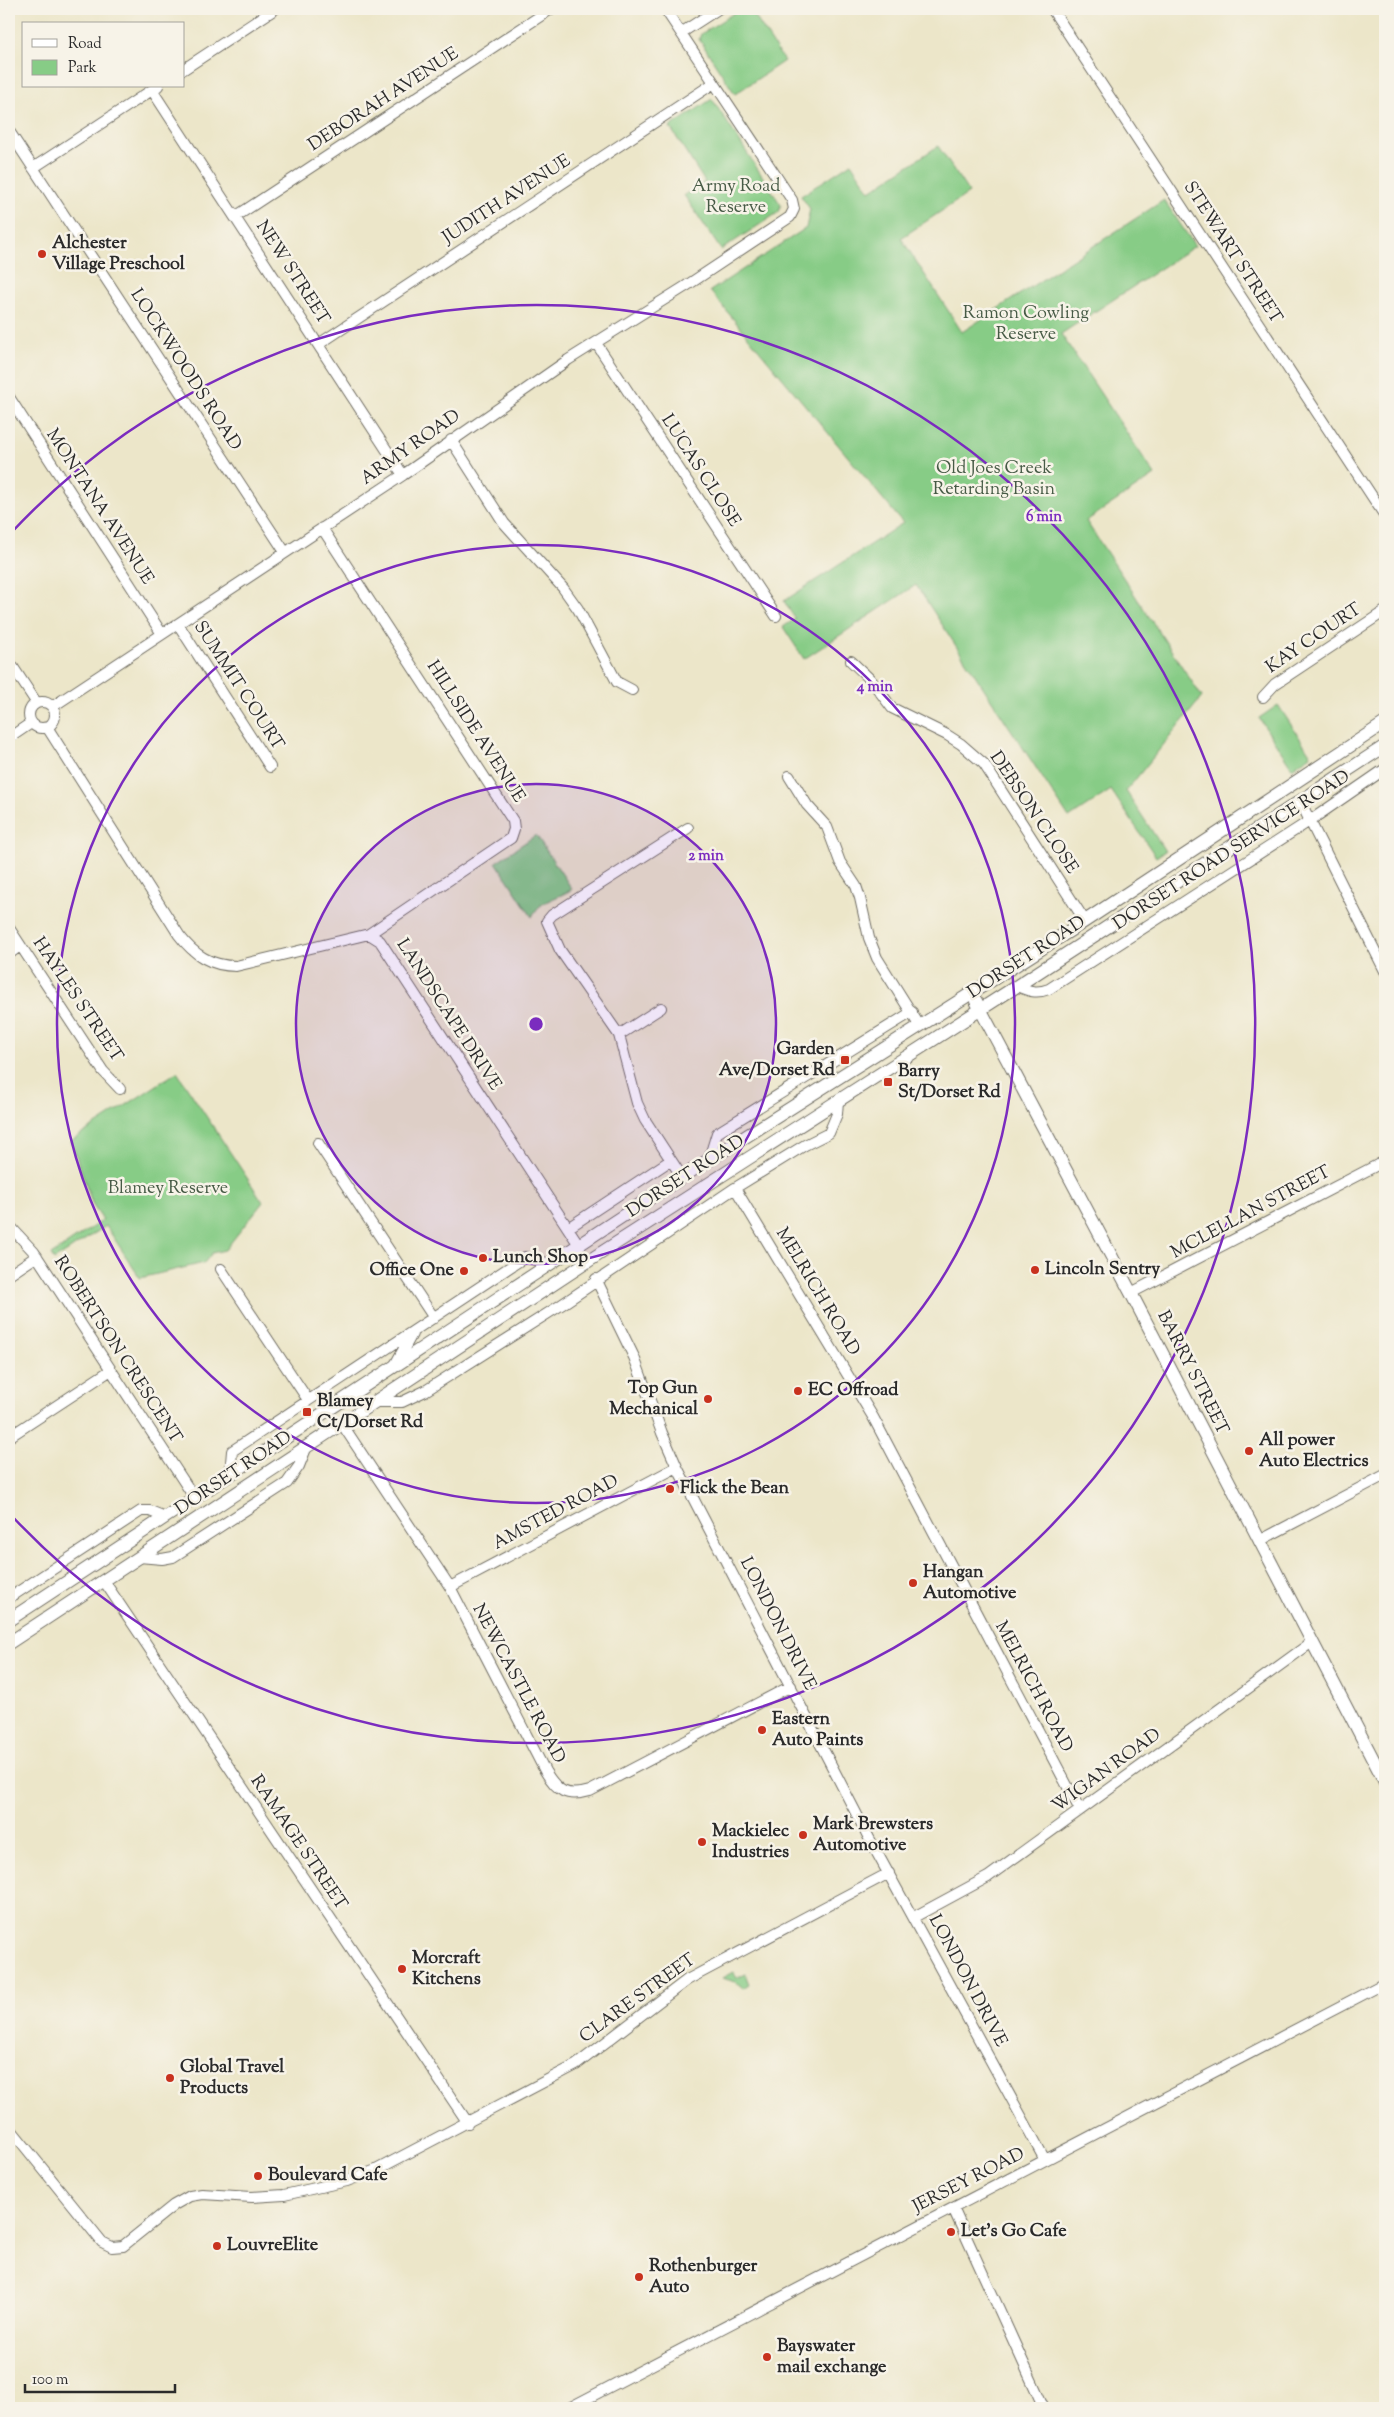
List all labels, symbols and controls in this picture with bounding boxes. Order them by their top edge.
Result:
legend [22,22,185,88]
text: Road [68,34,102,55]
street label: DEBORAH AVENUE [304,41,464,159]
text: Park [68,58,97,79]
street label: JUDITH AVENUE [437,149,576,252]
park label: Army Road Reserve [692,174,780,221]
street label: STEWART STREET [1176,177,1288,329]
street label: NEW STREET [248,216,336,331]
place label: Alchester Village Preschool [52,231,186,278]
marker: Alchester Village Preschool [36,248,48,260]
street label: LOCKWOODS ROAD [123,284,247,456]
park label: Ramon Cowling Reserve [963,301,1089,348]
street label: ARMY ROAD [356,404,466,492]
street label: LUCAS CLOSE [654,409,746,533]
street label: MONTANA AVENUE [39,424,159,590]
park label: Old Joes Creek Retarding Basin [933,456,1056,503]
text: 6 min [1026,507,1062,528]
street label: KAY COURT [1261,597,1367,681]
street label: SUMMIT COURT [186,616,290,756]
street label: HILLSIDE AVENUE [419,656,531,808]
text: 4 min [856,677,893,698]
street label: DEBSON CLOSE [982,747,1084,880]
street label: DORSET ROAD SERVICE ROAD [1109,764,1355,938]
text: 2 min [688,846,724,867]
street label: DORSET ROAD [963,910,1091,1006]
street label: HAYLES STREET [25,932,129,1068]
street label: LANDSCAPE DRIVE [389,934,507,1096]
centre of rings [527,1015,545,1033]
place label: Garden Ave/Dorset Rd [719,1037,836,1084]
marker: Garden Ave/Dorset Rd [839,1054,851,1066]
place label: Barry St/Dorset Rd [898,1059,1001,1106]
marker: Barry St/Dorset Rd [882,1076,894,1088]
street label: DORSET ROAD [622,1129,750,1225]
street label: MCLELLAN STREET [1166,1160,1336,1266]
park label: Blamey Reserve [108,1176,228,1202]
street label: MELRICH ROAD [768,1223,866,1361]
place label: Lunch Shop [493,1245,588,1271]
street label: ROBERTSON CRESCENT [46,1251,188,1449]
marker: Lunch Shop [477,1252,489,1264]
place label: Lincoln Sentry [1045,1257,1160,1283]
place label: Office One [370,1258,455,1284]
marker: Lincoln Sentry [1029,1264,1041,1276]
marker: Office One [458,1265,470,1277]
street label: BARRY STREET [1149,1306,1235,1440]
place label: Top Gun Mechanical [609,1376,699,1423]
place label: EC Offroad [808,1378,899,1404]
marker: EC Offroad [792,1385,804,1397]
place label: Blamey Ct/Dorset Rd [317,1389,424,1436]
marker: Top Gun Mechanical [702,1393,714,1405]
marker: Blamey Ct/Dorset Rd [301,1406,313,1418]
street label: DORSET ROAD [170,1425,298,1523]
place label: All power Auto Electrics [1259,1428,1369,1475]
marker: All power Auto Electrics [1243,1445,1255,1457]
street label: AMSTED ROAD [489,1469,623,1557]
place label: Flick the Bean [680,1476,789,1502]
marker: Flick the Bean [664,1483,676,1495]
street label: LONDON DRIVE [732,1553,822,1695]
place label: Hangan Automotive [923,1560,1017,1607]
marker: Hangan Automotive [907,1577,919,1589]
street label: NEWCASTLE ROAD [465,1600,571,1768]
street label: MELRICH ROAD [987,1617,1079,1757]
place label: Eastern Auto Paints [772,1707,863,1754]
street label: WIGAN ROAD [1047,1723,1167,1819]
marker: Eastern Auto Paints [756,1724,768,1736]
street label: RAMAGE STREET [243,1770,353,1916]
place label: Mark Brewsters Automotive [813,1812,933,1859]
place label: Mackielec Industries [712,1819,790,1866]
marker: Mark Brewsters Automotive [797,1829,809,1841]
marker: Mackielec Industries [696,1836,708,1848]
street label: LONDON DRIVE [921,1910,1013,2052]
place label: Morcraft Kitchens [412,1946,481,1993]
street label: CLARE STREET [574,1948,702,2050]
marker: Morcraft Kitchens [396,1963,408,1975]
place label: Global Travel Products [180,2055,285,2102]
marker: Global Travel Products [164,2072,176,2084]
street label: JERSEY ROAD [908,2142,1030,2221]
place label: Boulevard Cafe [268,2163,388,2189]
marker: Boulevard Cafe [252,2170,264,2182]
place label: Let's Go Cafe [961,2219,1067,2245]
marker: Let's Go Cafe [945,2226,957,2238]
place label: LouvreElite [227,2233,319,2259]
marker: LouvreElite [211,2240,223,2252]
place label: Rothenburger Auto [649,2254,758,2301]
marker: Rothenburger Auto [633,2271,645,2283]
place label: Bayswater mail exchange [777,2334,887,2381]
marker: Bayswater mail exchange [761,2351,773,2363]
scale bar [25,2362,175,2394]
text: 100 m [32,2370,69,2391]

